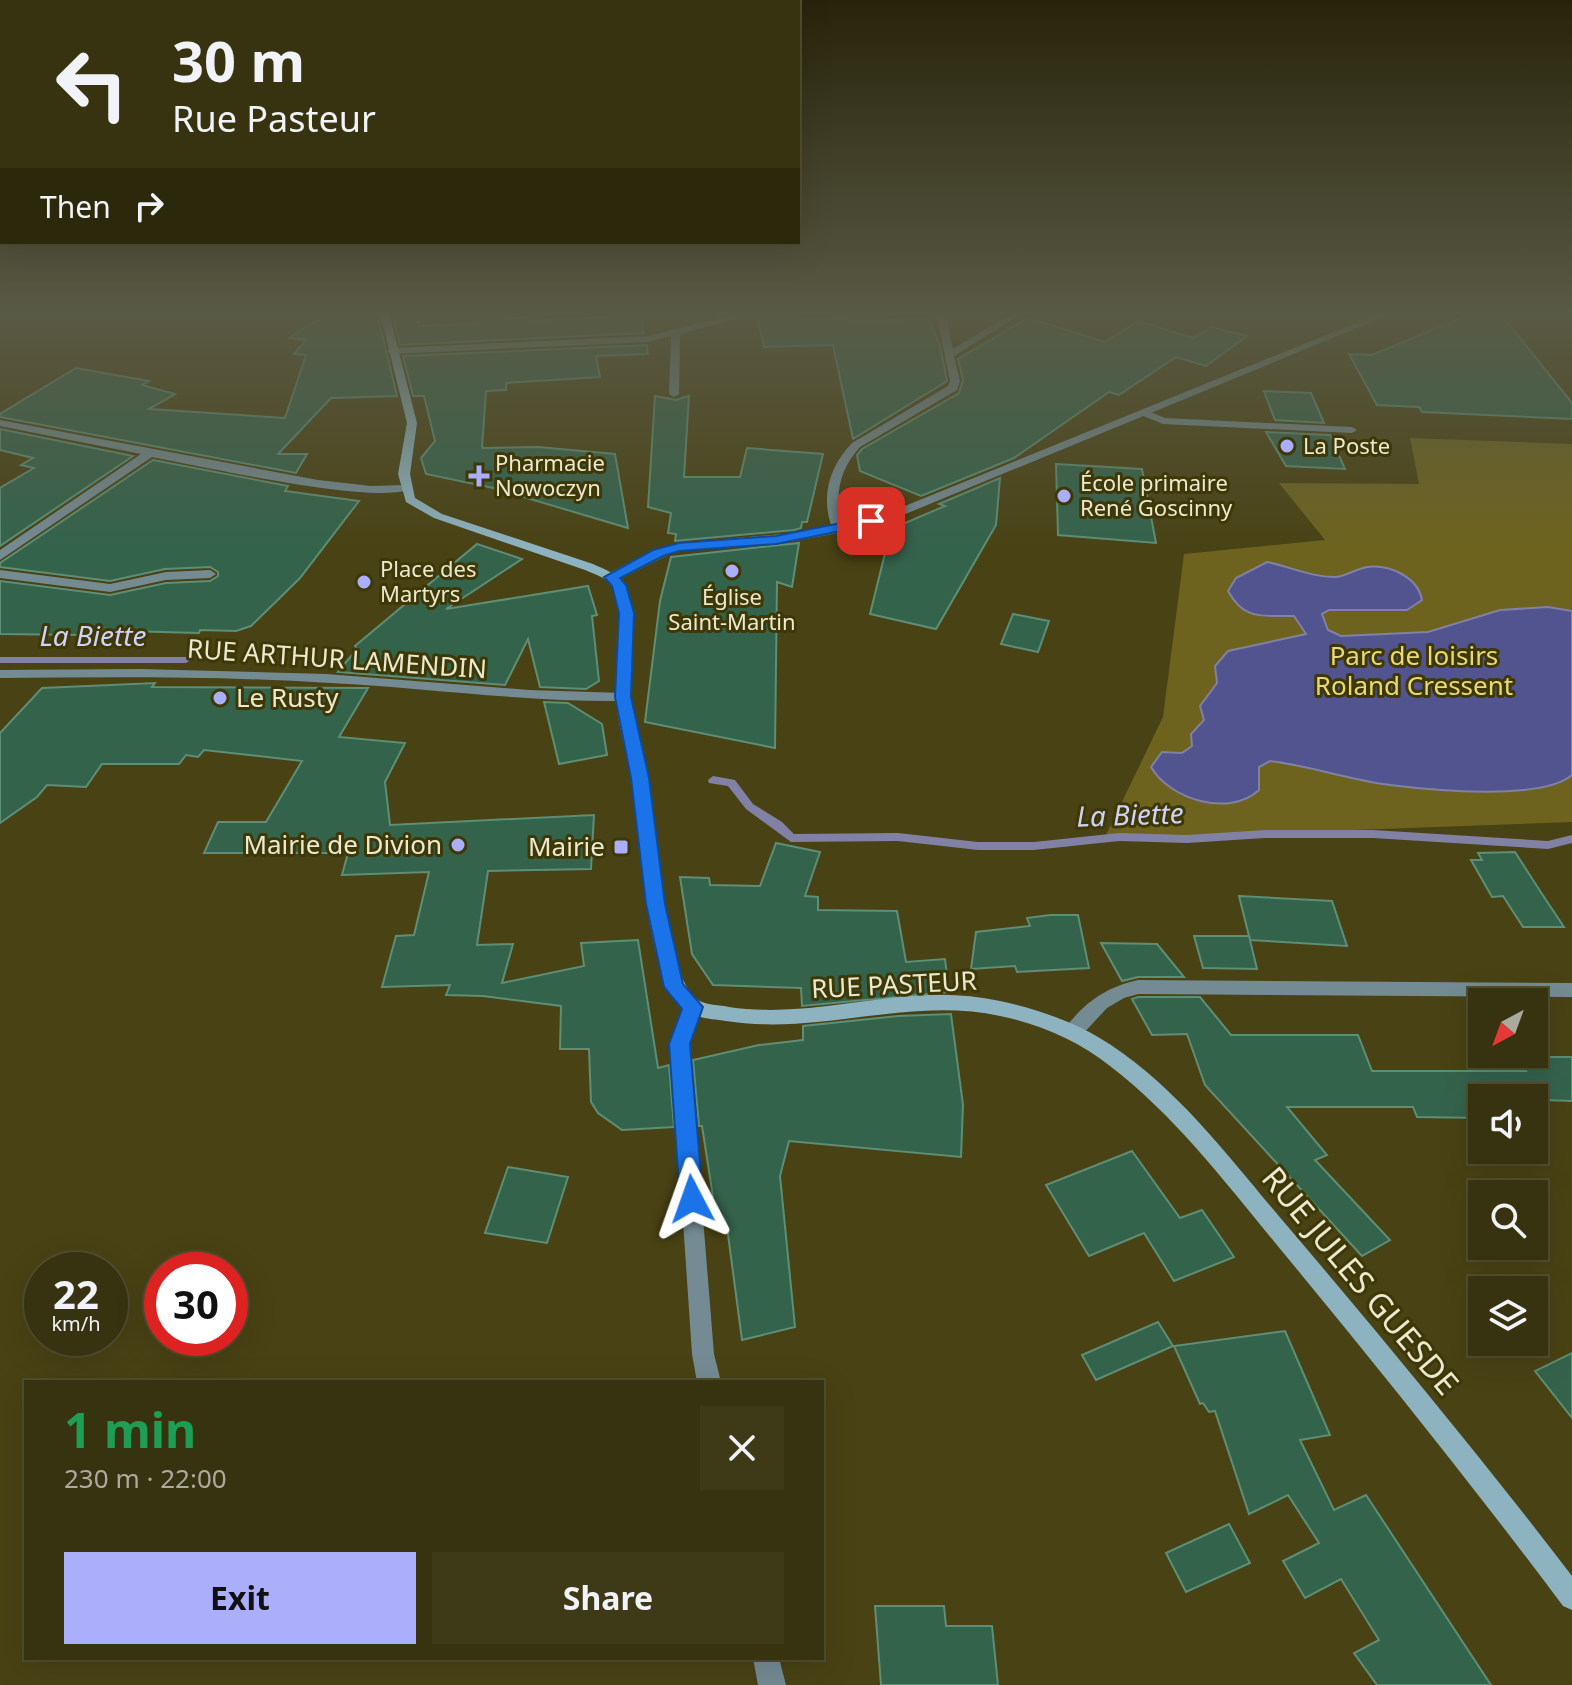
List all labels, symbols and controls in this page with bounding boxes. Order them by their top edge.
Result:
text: 30 m [172,22,305,98]
icon: left [40,32,144,136]
text: Rue Pasteur [172,94,376,143]
icon: right [127,184,171,228]
text: Then [40,186,111,227]
place label: La Poste [1303,430,1390,460]
marker: La Poste [1278,437,1296,455]
place label: Pharmacie Nowoczyn [495,447,605,502]
marker: Pharmacie Nowoczyn [470,467,488,485]
place label: École primaire René Goscinny [1080,467,1233,522]
pin [837,487,905,555]
marker: École primaire René Goscinny [1055,487,1073,505]
icon: arrive [849,499,893,543]
place label: Place des Martyrs [380,553,477,608]
marker: Église Saint-Martin [723,562,741,580]
marker: Place des Martyrs [355,573,373,591]
place label: Église Saint-Martin [668,581,796,636]
water label: La Biette [39,616,147,654]
street label: RUE ARTHUR LAMENDIN [186,630,488,686]
park label: Parc de loisirs Roland Cressent [1315,637,1513,703]
place label: Le Rusty [236,679,339,715]
marker: Le Rusty [211,689,229,707]
water label: La Biette [1076,793,1184,835]
place label: Mairie de Divion [243,826,442,862]
place label: Mairie [528,828,605,864]
marker: Mairie de Divion [449,836,467,854]
marker: Mairie [612,838,630,856]
street label: RUE PASTEUR [810,962,978,1006]
north arrow [1468,988,1548,1068]
map controls [1468,988,1548,1356]
button: sound [1468,1084,1548,1164]
position arrow [650,1157,734,1241]
street label: RUE JULES GUESDE [1253,1157,1469,1403]
button: search [1468,1180,1548,1260]
speed limit sign: 30 [144,1252,248,1356]
text: 22 [53,1266,99,1321]
button: layers [1468,1276,1548,1356]
text: km/h [51,1310,101,1337]
text: 1 min [64,1397,196,1462]
button: close [700,1406,784,1490]
text: 230 m · 22:00 [64,1460,227,1496]
button: Exit [64,1552,416,1644]
button: Share [432,1552,784,1644]

